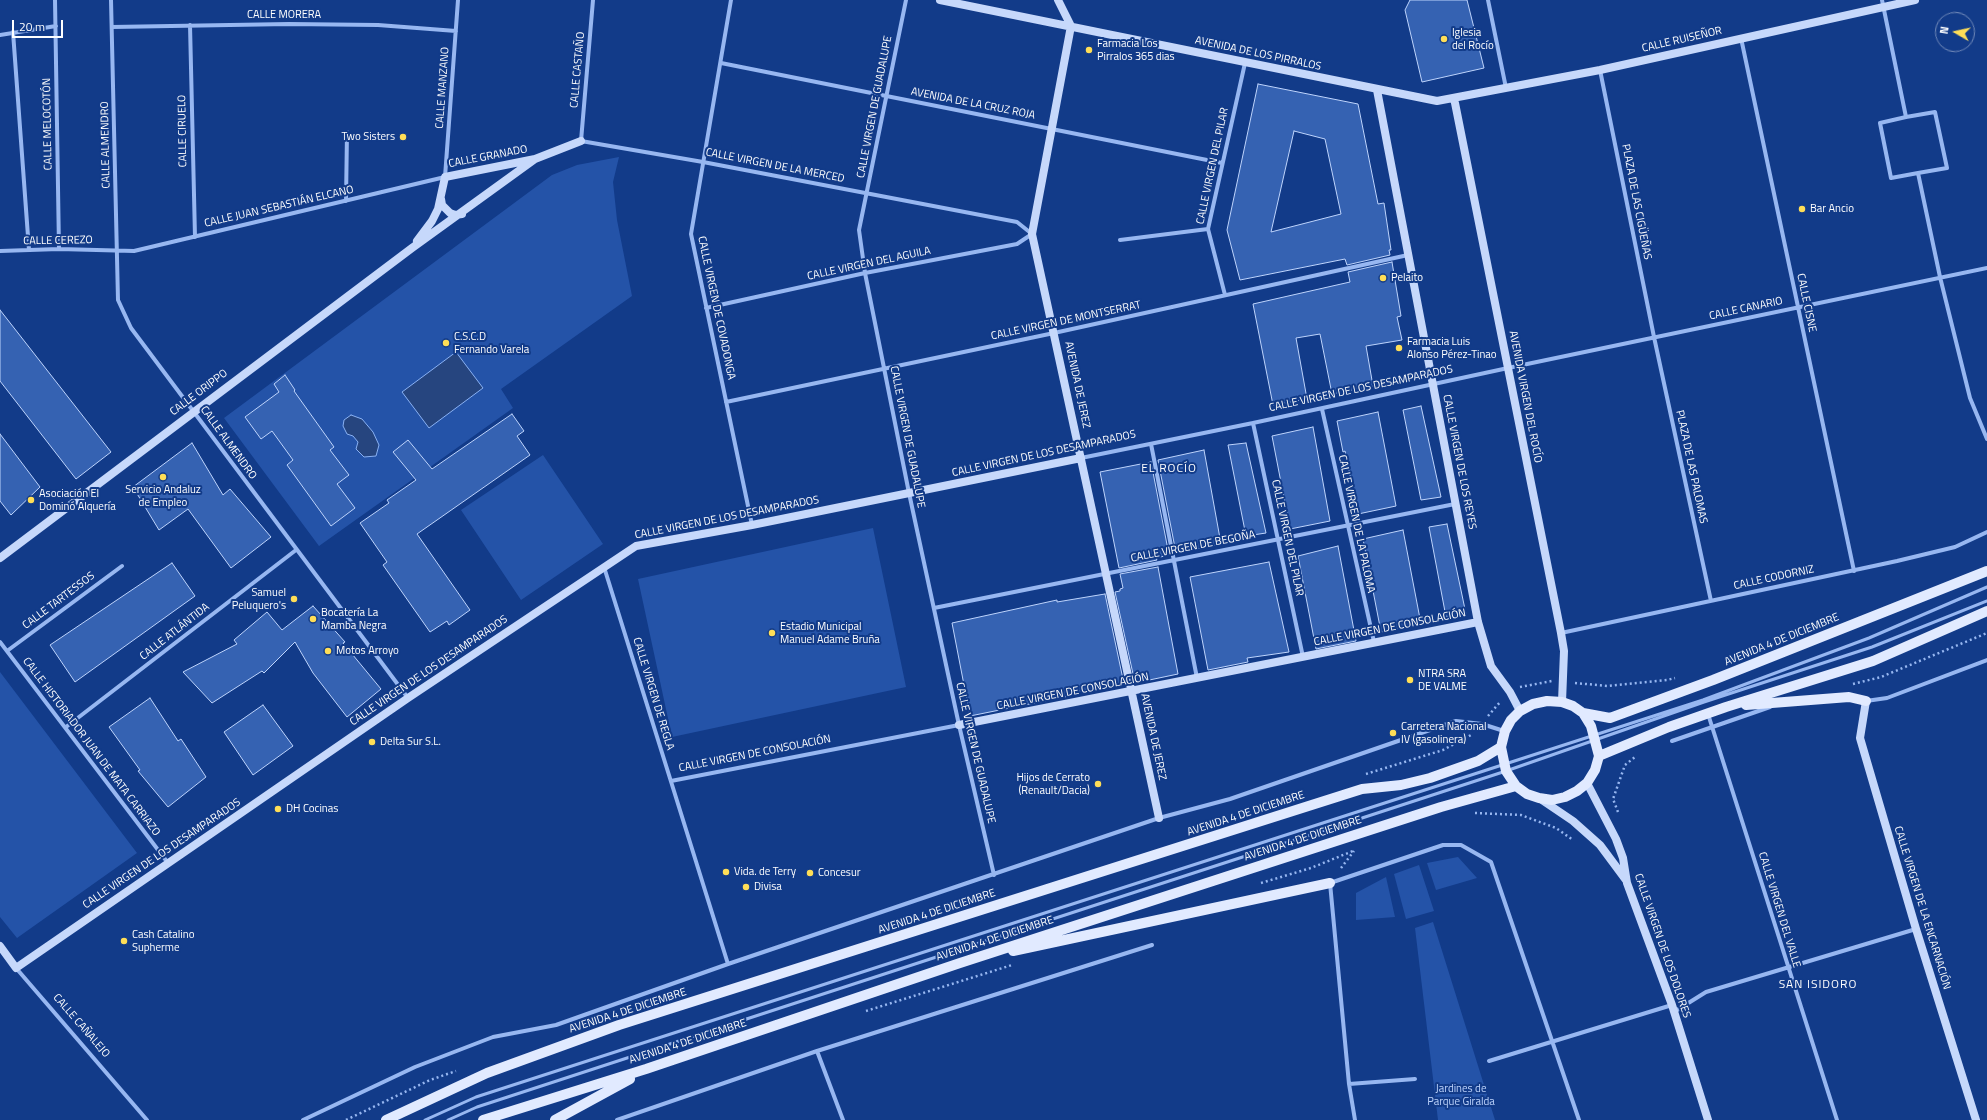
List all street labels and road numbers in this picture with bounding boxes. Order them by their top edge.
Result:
street label: CALLE MORERA [247,8,321,22]
street label: CALLE RUISEÑOR [1641,24,1723,56]
street label: CALLE CASTAÑO [568,31,588,109]
street label: AVENIDA DE LOS PIRRALOS [1194,34,1322,74]
street label: CALLE VIRGEN DE GUADALUPE [855,35,895,179]
street label: CALLE MANZANO [434,47,452,129]
street label: CALLE MELOCOTÓN [41,78,55,170]
street label: AVENIDA DE LA CRUZ ROJA [910,85,1036,123]
street label: CALLE CIRUELO [176,95,190,167]
street label: CALLE ALMENDRO [99,101,113,189]
street label: CALLE VIRGEN DEL PILAR [1194,106,1232,226]
street label: CALLE GRANADO [447,143,529,171]
street label: PLAZA DE LAS CIGÜEÑAS [1618,143,1654,261]
street label: CALLE VIRGEN DE LA MERCED [704,146,846,186]
street label: CALLE JUAN SEBASTIÁN ELCANO [203,183,355,231]
street label: CALLE CEREZO [23,234,93,248]
street label: CALLE VIRGEN DE COVADONGA [694,235,738,381]
street label: CALLE VIRGEN DEL AGUILA [806,244,932,284]
street label: CALLE CISNE [1793,272,1819,334]
street label: CALLE CANARIO [1708,295,1784,323]
street label: CALLE VIRGEN DE MONTSERRAT [990,299,1142,343]
street label: AVENIDA VIRGEN DEL ROCÍO [1506,330,1544,464]
street label: AVENIDA DE JEREZ [1061,340,1093,430]
street label: CALLE VIRGEN DE LOS DESAMPARADOS [1268,363,1454,415]
street label: CALLE VIRGEN DE GUADALUPE [887,365,927,509]
street label: CALLE ORIPPO [168,367,230,419]
street label: CALLE VIRGEN DE LOS REYES [1439,393,1479,531]
street label: CALLE ALMENDRO [197,404,259,482]
street label: PLAZA DE LAS PALOMAS [1673,409,1709,525]
street label: CALLE VIRGEN DE LOS DESAMPARADOS [951,428,1137,480]
street label: CALLE VIRGEN DE LA PALOMA [1335,454,1377,594]
street label: CALLE VIRGEN DEL PILAR [1268,478,1306,598]
street label: CALLE VIRGEN DE LOS DESAMPARADOS [634,494,820,542]
street label: CALLE VIRGEN DE BEGOÑA [1130,528,1256,566]
street label: CALLE CODORNIZ [1733,563,1815,593]
street label: CALLE TARTESSOS [20,570,98,632]
street label: CALLE ATLÁNTIDA [138,601,212,663]
street label: CALLE VIRGEN DE CONSOLACIÓN [1313,607,1467,649]
street label: AVENIDA 4 DE DICIEMBRE [1723,611,1841,669]
street label: CALLE VIRGEN DE LOS DESAMPARADOS [348,613,510,729]
street label: CALLE VIRGEN DE REGLA [630,636,676,752]
street label: CALLE HISTORIADOR JUAN DE MATA CARRIAZO [19,655,163,839]
street label: CALLE VIRGEN DE CONSOLACIÓN [996,671,1150,713]
street label: CALLE VIRGEN DE GUADALUPE [952,681,998,825]
street label: AVENIDA DE JEREZ [1137,692,1169,782]
street label: CALLE VIRGEN DE CONSOLACIÓN [678,733,832,775]
street label: AVENIDA 4 DE DICIEMBRE [1186,789,1306,839]
street label: CALLE VIRGEN DE LOS DESAMPARADOS [81,796,243,912]
street label: AVENIDA 4 DE DICIEMBRE [1243,814,1363,864]
street label: CALLE VIRGEN DE LA ENCARNACIÓN [1891,825,1953,991]
street label: CALLE VIRGEN DEL VALLE [1755,851,1803,969]
street label: CALLE VIRGEN DE LOS DOLORES [1631,872,1693,1020]
street label: AVENIDA 4 DE DICIEMBRE [877,887,997,937]
street label: AVENIDA 4 DE DICIEMBRE [935,914,1055,964]
street label: AVENIDA 4 DE DICIEMBRE [568,986,688,1036]
street label: CALLE CAÑALEJO [50,992,112,1060]
street label: AVENIDA 4 DE DICIEMBRE [628,1017,748,1067]

